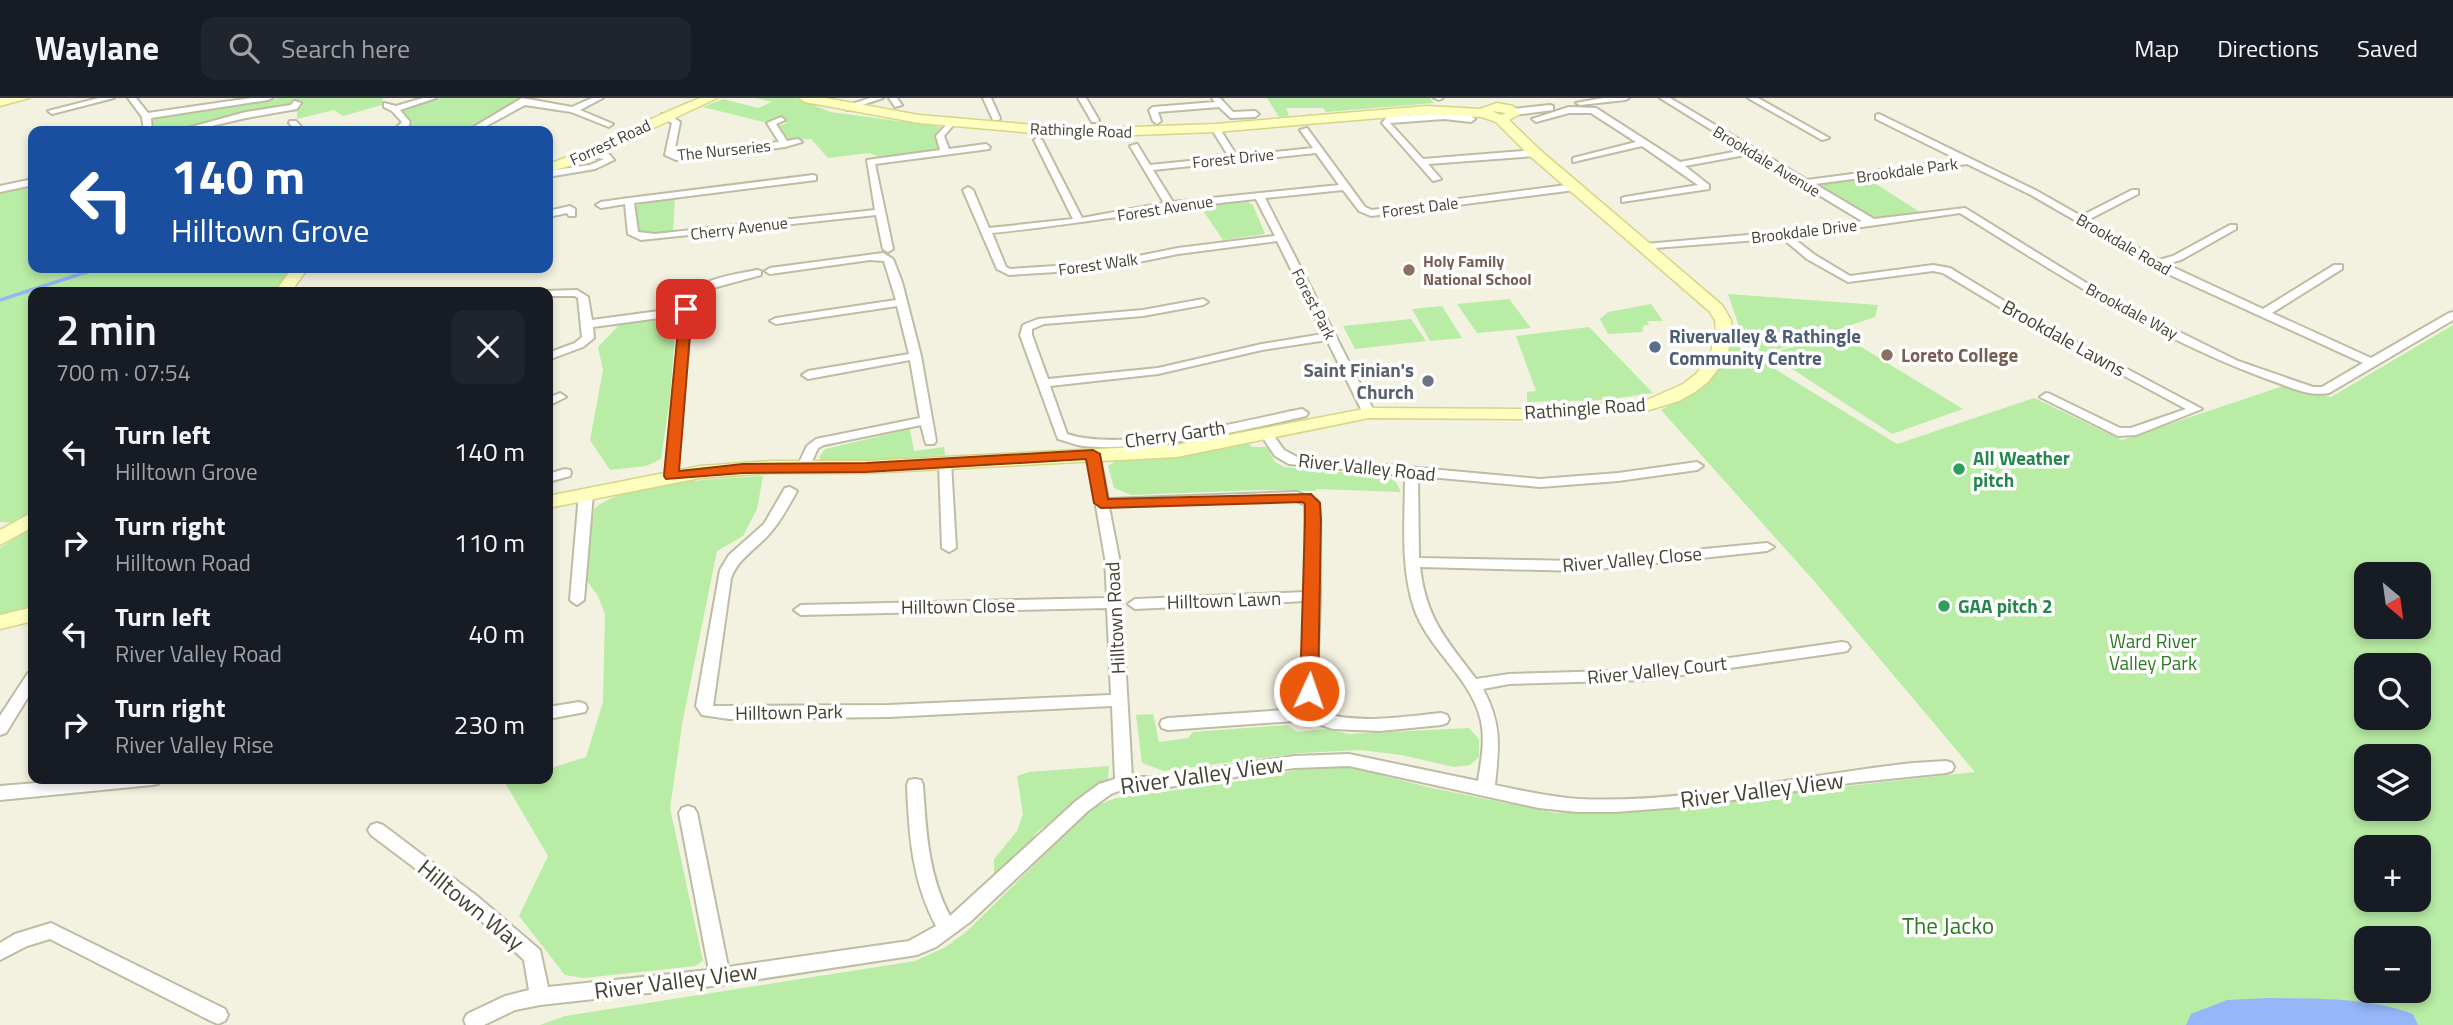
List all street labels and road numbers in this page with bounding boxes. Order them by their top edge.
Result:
street label: Forrest Road [566,113,654,171]
street label: Rathingle Road [1029,116,1133,144]
street label: Brookdale Avenue [1709,119,1825,203]
street label: The Nurseries [676,133,772,167]
street label: Forest Drive [1191,142,1275,174]
street label: Brookdale Park [1855,151,1959,189]
street label: Forest Avenue [1115,189,1215,227]
street label: Forest Dale [1380,190,1460,224]
street label: Brookdale Road [2072,207,2176,281]
street label: Cherry Avenue [689,210,789,246]
street label: Brookdale Drive [1750,213,1858,249]
street label: Forest Walk [1057,247,1140,281]
street label: Forest Park [1286,264,1342,344]
street label: Brookdale Way [2082,277,2182,345]
street label: Brookdale Lawns [1997,292,2131,384]
street label: Rathingle Road [1523,389,1647,426]
street label: Cherry Garth [1123,412,1227,455]
street label: River Valley Road [1297,445,1437,488]
street label: River Valley Close [1561,538,1703,579]
street label: Hilltown Road [1097,561,1132,675]
street label: Hilltown Lawn [1166,583,1282,616]
street label: Hilltown Close [901,590,1015,621]
street label: River Valley Court [1586,648,1729,691]
street label: Hilltown Park [735,696,843,727]
street label: River Valley View [1118,746,1286,803]
street label: River Valley View [1678,762,1846,817]
street label: Hilltown Way [410,850,532,959]
street label: River Valley View [592,953,760,1008]

